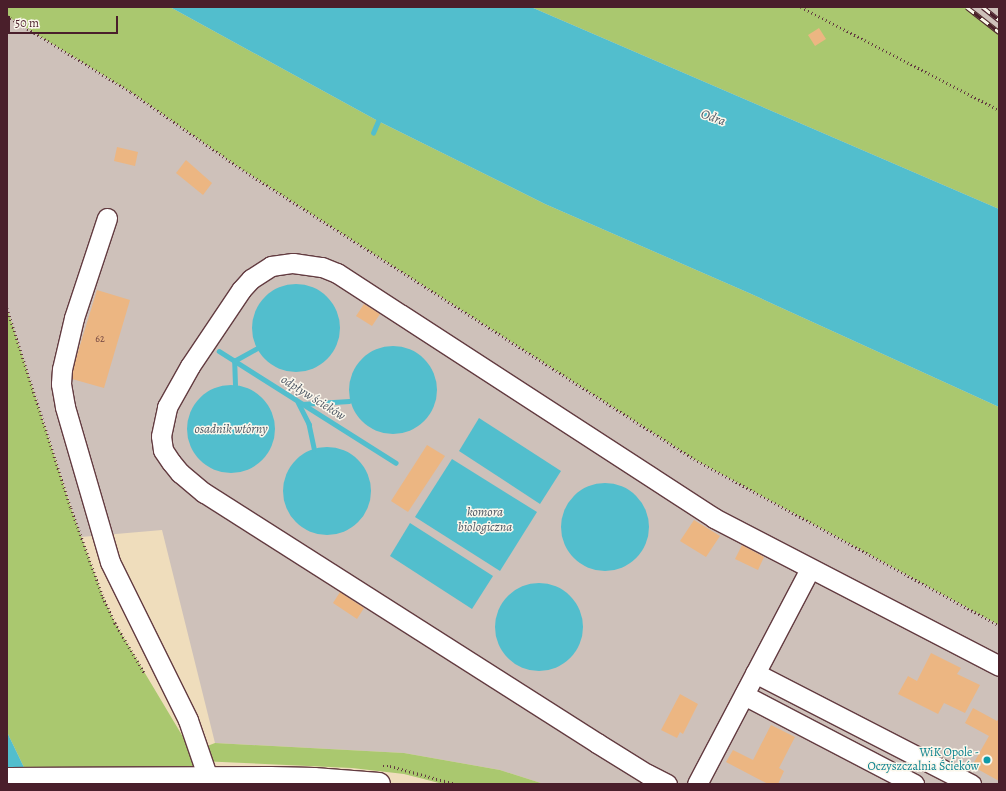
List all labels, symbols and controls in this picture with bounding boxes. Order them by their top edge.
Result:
scale bar [10,8,120,34]
text: 50 m [15,15,39,31]
water label: Odra [699,106,727,130]
house number: 62 [95,333,105,345]
water label: odpływ ścieków [278,372,348,424]
water label: osadnik wtórny [194,421,268,437]
water label: komora biologiczna [458,505,512,536]
place label: WiK Opole - Oczyszczalnia Ścieków [867,746,979,774]
marker: WiK Opole - Oczyszczalnia Ścieków [982,755,992,765]

